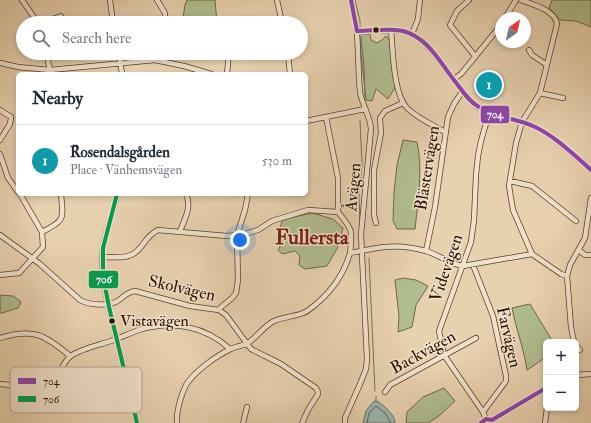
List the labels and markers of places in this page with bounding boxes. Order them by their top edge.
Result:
unlabelled marker [371,25,381,35]
pin: 1 [476,70,502,100]
place label: Vistavägen [120,311,189,331]
marker: Vistavägen [107,316,117,326]

